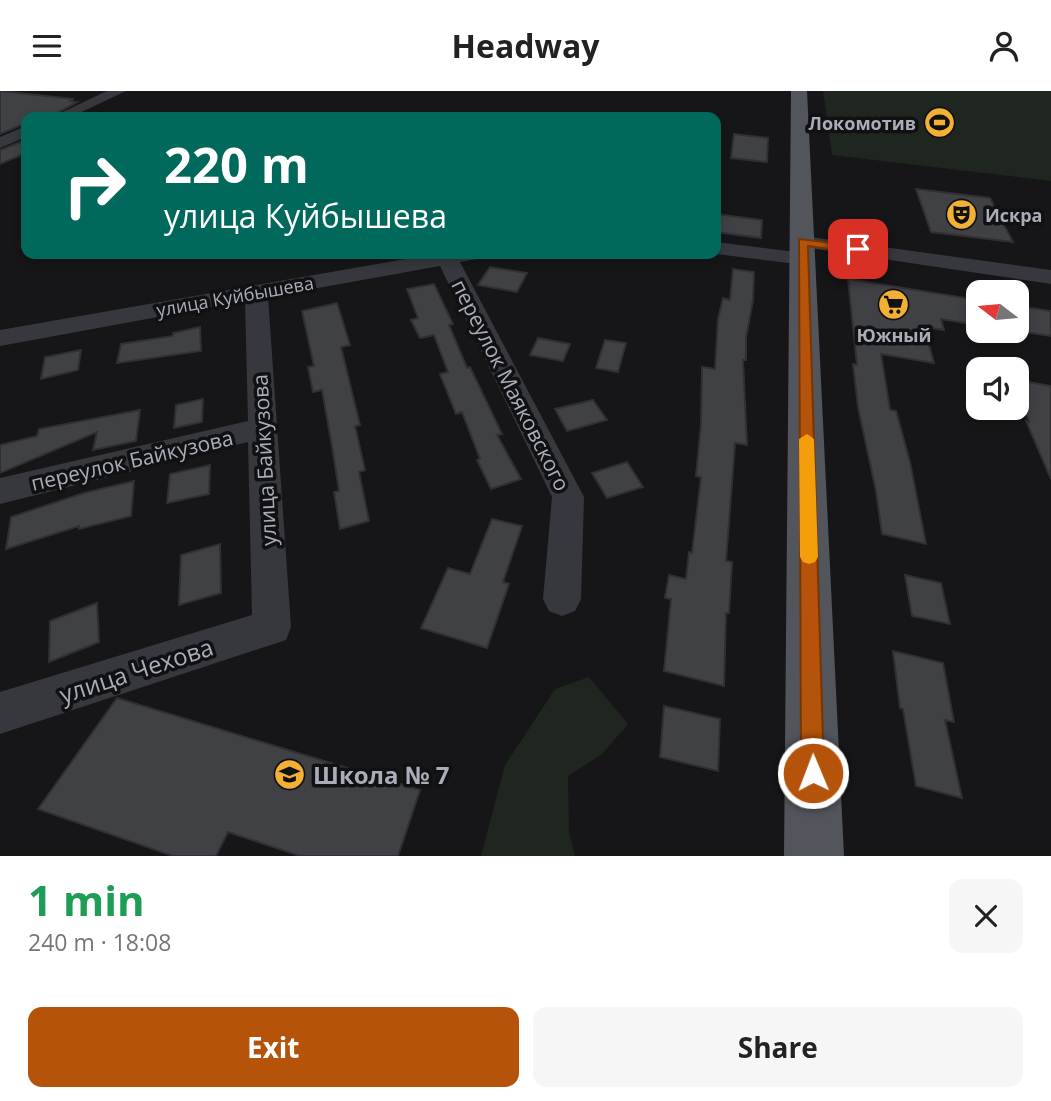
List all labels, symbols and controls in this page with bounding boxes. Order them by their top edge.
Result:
text: Headway [452,24,599,67]
icon: menu [28,27,66,65]
icon: person [985,27,1023,65]
sports icon: Локомотив [922,106,956,140]
place label: Локомотив [809,111,916,135]
text: 220 m [164,131,309,197]
icon: right [49,140,140,231]
text: улица Куйбышева [164,194,447,237]
theatre icon: Искра [945,198,979,232]
place label: Искра [985,203,1042,227]
pin [828,219,888,279]
icon: arrive [839,230,877,268]
street label: улица Куйбышева [155,270,315,322]
street label: переулок Маяковского [445,274,577,496]
north arrow [966,280,1029,343]
map controls [966,280,1029,420]
supermarket icon: Южный [877,287,911,321]
place label: Южный [856,323,932,347]
button: sound [966,357,1029,420]
street label: улица Байкузова [246,373,282,547]
street label: переулок Байкузова [28,423,236,497]
street label: улица Чехова [55,630,217,710]
position arrow [776,736,850,810]
school or university icon: Школа № 7 [273,757,307,791]
place label: Школа № 7 [313,758,449,791]
text: 1 min [28,871,145,928]
button: close [949,879,1023,953]
text: 240 m · 18:08 [28,926,171,958]
button: Exit [28,1007,519,1087]
button: Share [533,1007,1023,1087]

